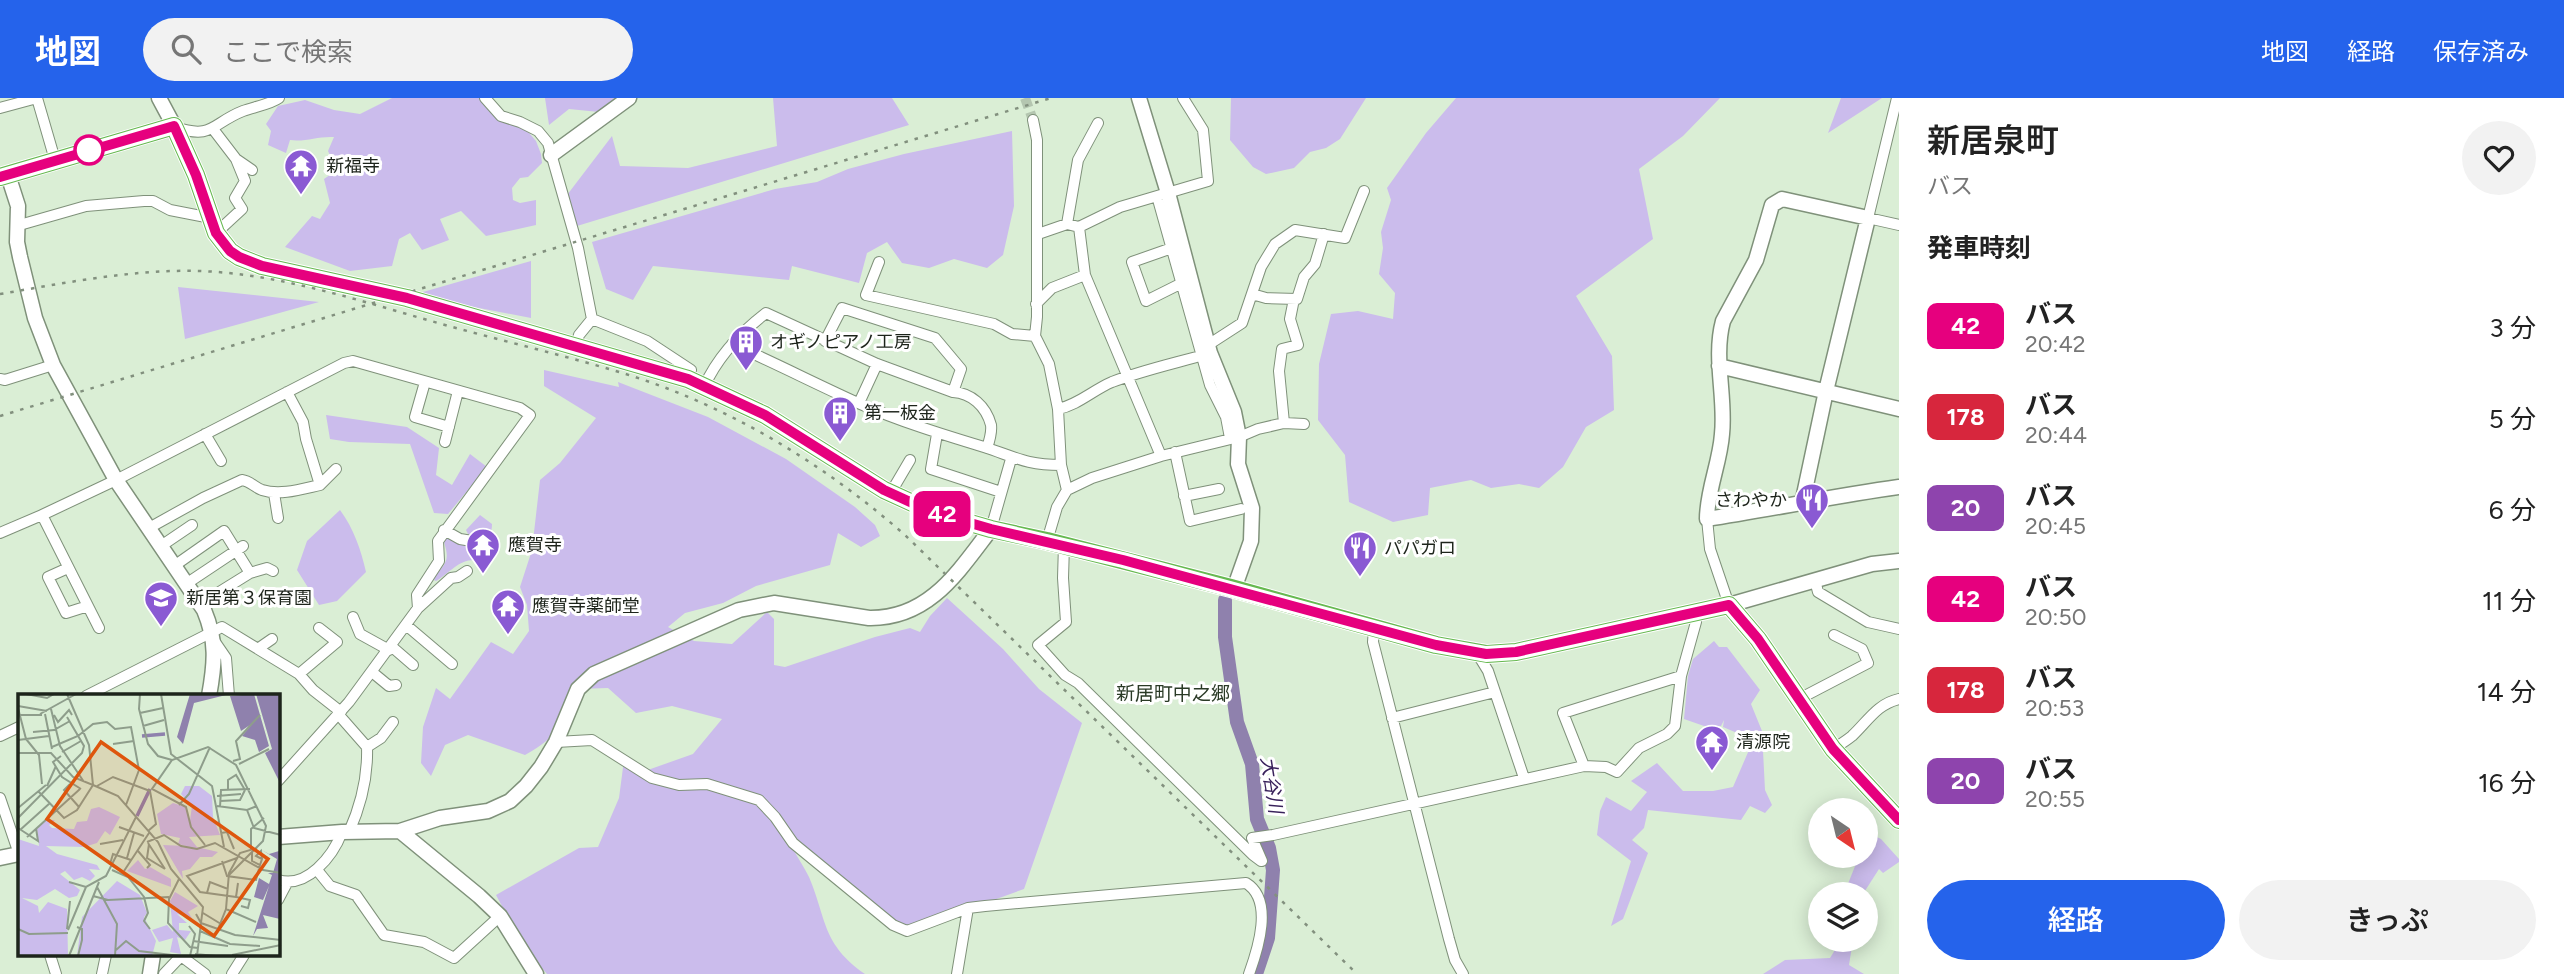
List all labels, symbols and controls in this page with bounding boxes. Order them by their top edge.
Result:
search box [143,18,633,81]
icon: search [167,30,205,68]
text: 地図 [35,32,101,71]
text: ここで検索 [223,36,353,68]
text: 地図 [2261,37,2309,66]
text: 経路 [2347,37,2395,66]
text: 保存済み [2433,37,2529,66]
text: 新居泉町 [1927,121,2059,160]
button: heart [2462,121,2536,195]
unlabelled marker [74,135,104,165]
temple icon: 新福寺 [282,147,320,196]
place label: 新福寺 [326,155,380,177]
text: バス [1927,172,1973,200]
text: 発車時刻 [1927,232,2031,264]
text: バス [2025,298,2077,330]
text: 42 [1951,311,1980,340]
text: 3 分 [2489,312,2536,344]
building icon: オギノピアノ工房 [727,323,765,372]
text: 20:42 [2025,330,2086,358]
place label: オギノピアノ工房 [770,331,912,353]
text: バス [2025,389,2077,421]
building icon: 第一板金 [821,394,859,443]
place label: 第一板金 [864,402,936,424]
text: 178 [1946,402,1985,431]
text: 5 分 [2489,403,2536,435]
text: 20:44 [2025,421,2087,449]
text: バス [2025,480,2077,512]
restaurant icon: さわやか [1793,481,1831,530]
place label: さわやか [1715,489,1787,511]
line badge: 42 [911,491,974,537]
text: 20 [1951,493,1980,522]
text: 6 分 [2489,494,2536,526]
text: 42 [927,499,957,528]
text: 20:45 [2025,512,2086,540]
temple icon: 應賀寺 [464,526,502,575]
restaurant icon: パパガロ [1341,529,1379,578]
place label: 應賀寺 [508,534,562,556]
place label: パパガロ [1384,537,1456,559]
text: バス [2025,571,2077,603]
school or university icon: 新居第３保育園 [142,579,180,628]
text: 42 [1951,584,1980,613]
text: 11 分 [2482,585,2536,617]
place label: 新居第３保育園 [186,587,312,609]
temple icon: 應賀寺薬師堂 [489,587,527,636]
place label: 應賀寺薬師堂 [532,595,640,617]
text: 20:50 [2025,603,2086,631]
text: バス [2025,662,2077,694]
text: 178 [1946,675,1985,704]
text: 14 分 [2477,676,2536,708]
district label: 新居町中之郷 [1116,682,1230,705]
inset map [18,694,280,956]
text: 20:53 [2025,694,2084,722]
temple icon: 清源院 [1693,723,1731,772]
place label: 清源院 [1736,731,1790,753]
text: バス [2025,753,2077,785]
water label: 大谷川 [1256,755,1288,817]
text: 20 [1951,766,1980,795]
text: 16 分 [2478,767,2536,799]
text: 20:55 [2025,785,2085,813]
north arrow [1808,798,1878,868]
map controls [1808,798,1878,952]
button: 経路 [1927,880,2225,960]
button: きっぷ [2239,880,2536,960]
button: layers [1808,882,1878,952]

